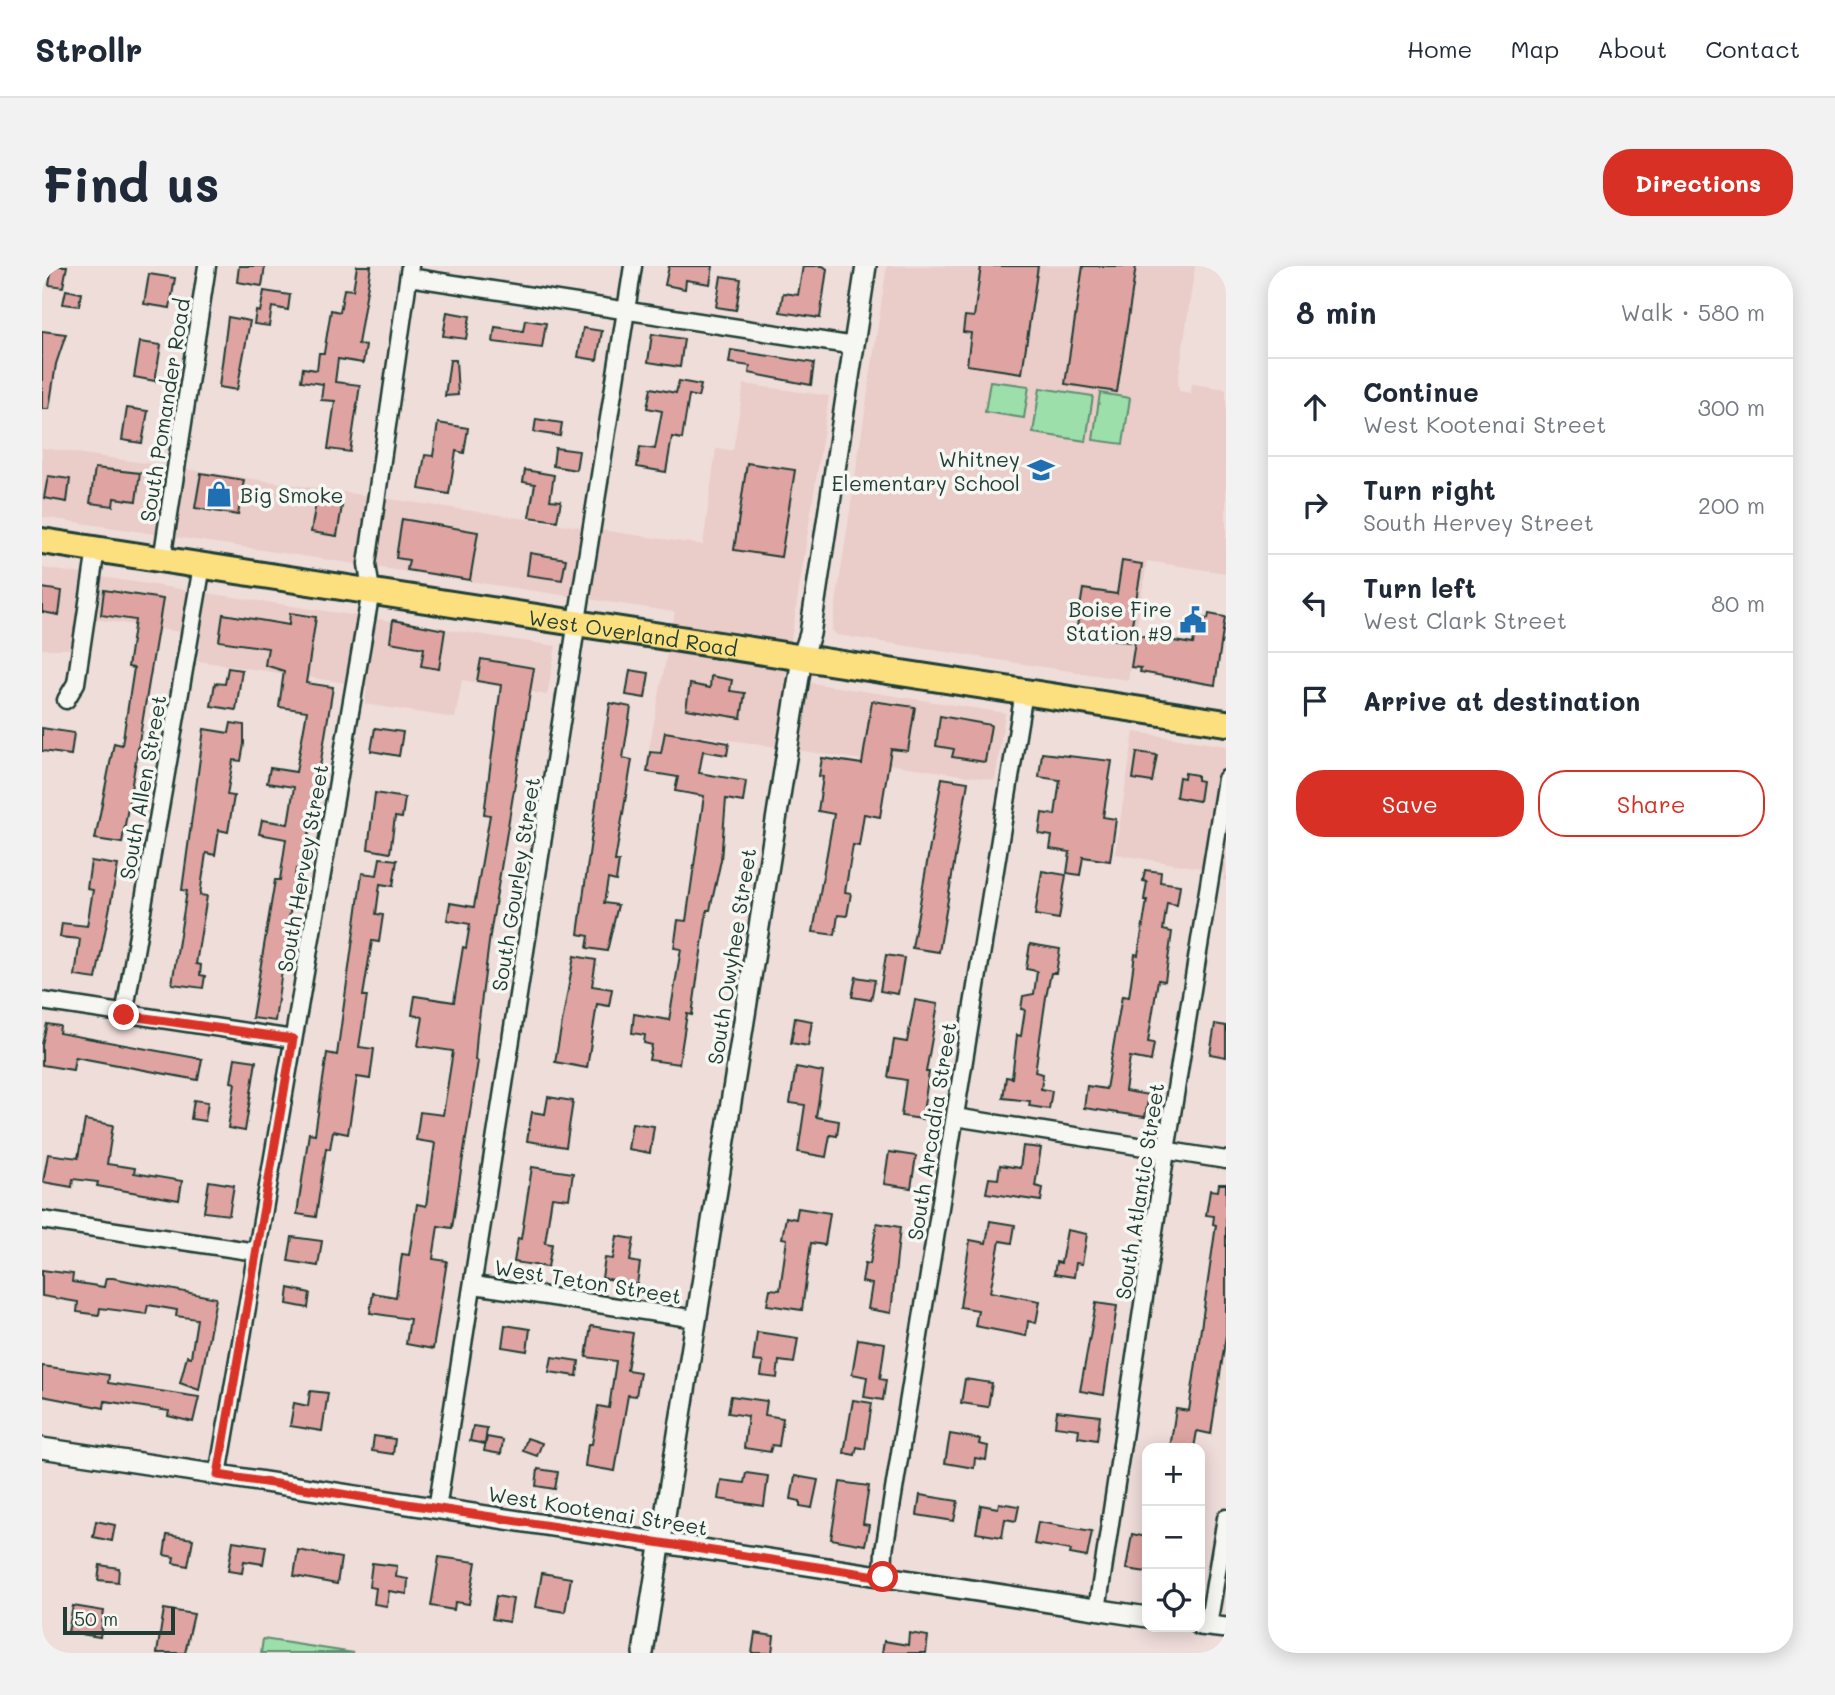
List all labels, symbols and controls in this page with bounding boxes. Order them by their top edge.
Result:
text: Strollr [35,27,143,70]
text: Home [1407,33,1472,64]
text: Map [1510,33,1559,64]
text: About [1597,33,1667,64]
text: Contact [1705,33,1800,64]
button: Directions [1603,149,1793,216]
text: Find us [42,151,220,214]
text: 8 min [1296,292,1377,332]
street label: South Pomander Road [133,296,195,524]
text: Walk · 580 m [1621,297,1765,327]
text: Continue [1363,375,1479,409]
icon: ahead [1296,388,1334,426]
text: 300 m [1697,392,1765,422]
text: West Kootenai Street [1363,409,1606,439]
place label: Whitney Elementary School [832,445,1020,496]
school or university icon: Whitney Elementary School [1026,455,1056,485]
text: Turn right [1363,473,1496,507]
shop icon: Big Smoke [204,479,234,509]
place label: Big Smoke [240,481,344,508]
icon: right [1296,486,1334,524]
text: 200 m [1698,490,1765,520]
text: South Hervey Street [1363,507,1594,537]
text: Turn left [1363,571,1476,605]
icon: left [1296,584,1334,622]
text: 80 m [1711,588,1765,618]
place label: Boise Fire Station #9 [1066,595,1172,646]
street label: West Overland Road [527,602,740,661]
public building icon: Boise Fire Station #9 [1178,605,1208,635]
text: West Clark Street [1363,605,1567,635]
icon: arrive [1296,682,1334,720]
text: Arrive at destination [1363,684,1640,718]
street label: South Allen Street [112,693,172,881]
street label: South Hervey Street [270,762,334,974]
button: Save [1296,770,1524,837]
button: Share [1538,770,1765,837]
street label: South Gourley Street [485,775,545,993]
street label: South Owyhee Street [701,846,761,1066]
route end [108,999,139,1030]
street label: South Arcadia Street [900,1020,962,1242]
street label: South Atlantic Street [1109,1081,1169,1301]
street label: West Teton Street [492,1253,684,1309]
map controls [1142,1443,1205,1632]
button: + [1142,1443,1205,1506]
street label: West Kootenai Street [486,1479,710,1541]
button: − [1142,1506,1205,1569]
route start [867,1561,898,1592]
button: locate [1142,1569,1205,1632]
scale bar [63,1604,175,1636]
text: 50 m [74,1606,118,1631]

